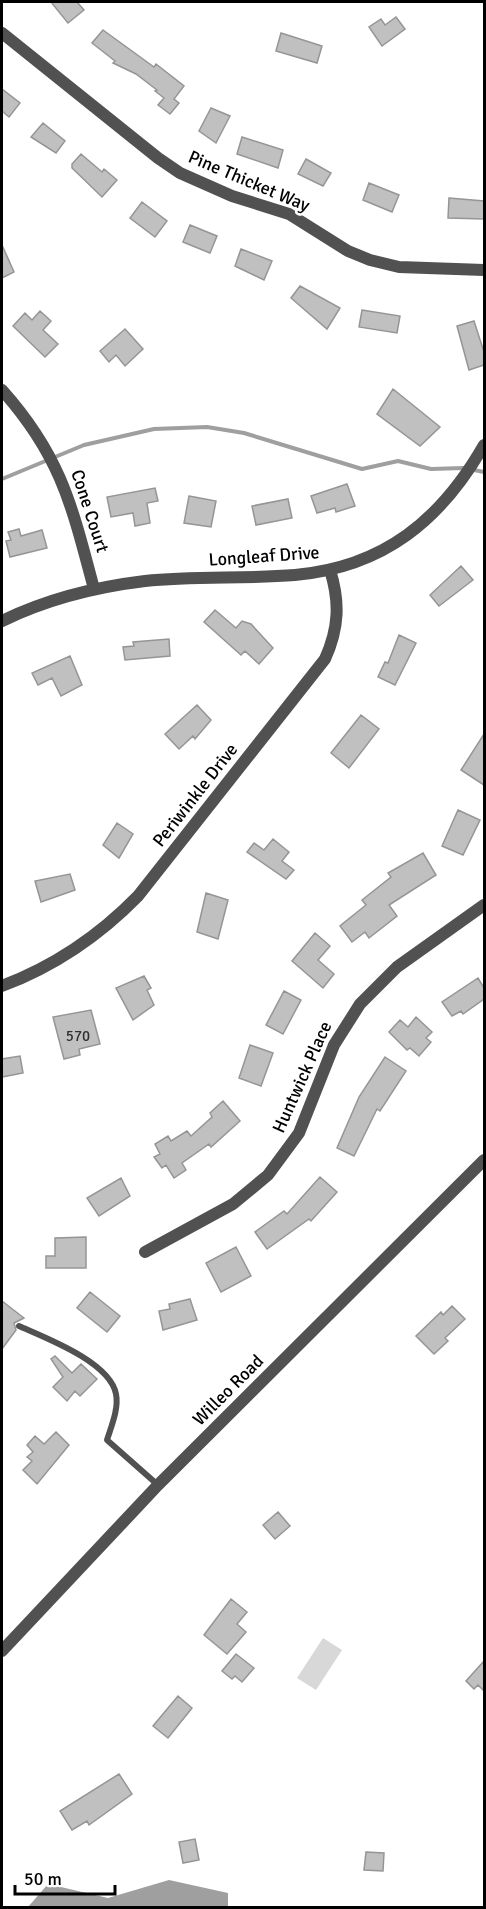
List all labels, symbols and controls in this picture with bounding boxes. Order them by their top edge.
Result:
street label: Pine Thicket Way [185,146,314,217]
street label: Cone Court [66,467,114,555]
street label: Longleaf Drive [208,541,320,571]
street label: Periwinkle Drive [148,739,242,851]
street label: Huntwick Place [268,1018,336,1136]
house number: 570 [66,1027,90,1045]
street label: Willeo Road [188,1350,268,1430]
scale bar [15,1858,116,1896]
text: 50 m [24,1868,62,1890]

